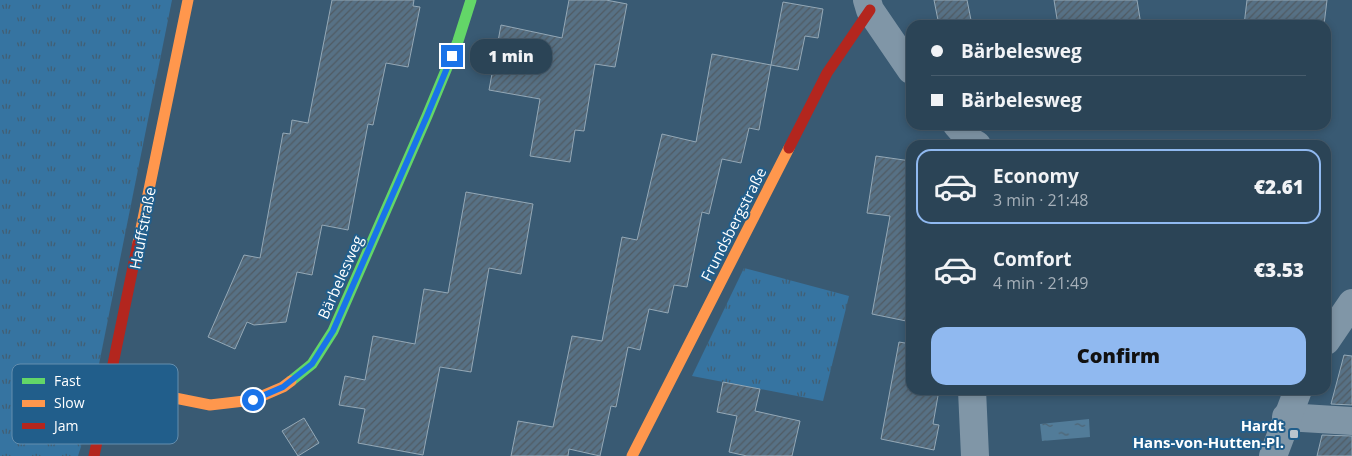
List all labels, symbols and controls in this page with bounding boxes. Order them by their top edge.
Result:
callout: 1 min [470,38,552,74]
text: Bärbelesweg [961,38,1082,64]
route end [441,45,463,67]
text: 1 min [488,45,534,67]
text: Bärbelesweg [961,87,1082,113]
text: Economy [993,163,1079,189]
street label: Frundsbergstraße [696,164,770,284]
icon: car [933,164,978,209]
text: €2.61 [1254,174,1304,200]
street label: Hauffstraße [124,185,160,271]
text: 3 min · 21:48 [993,189,1088,211]
street label: Bärbelesweg [313,232,367,322]
text: Comfort [993,246,1072,272]
icon: car [933,247,978,292]
text: €3.53 [1254,257,1304,283]
text: 4 min · 21:49 [993,272,1088,294]
button: Confirm [931,327,1306,385]
legend [12,364,178,444]
text: Fast [54,371,81,390]
route start [242,389,264,411]
text: Slow [54,393,85,412]
place label: Hardt Hans-von-Hutten-Pl. [1133,415,1284,452]
text: Jam [52,416,79,435]
marker: Hardt Hans-von-Hutten-Pl. [1288,428,1300,440]

